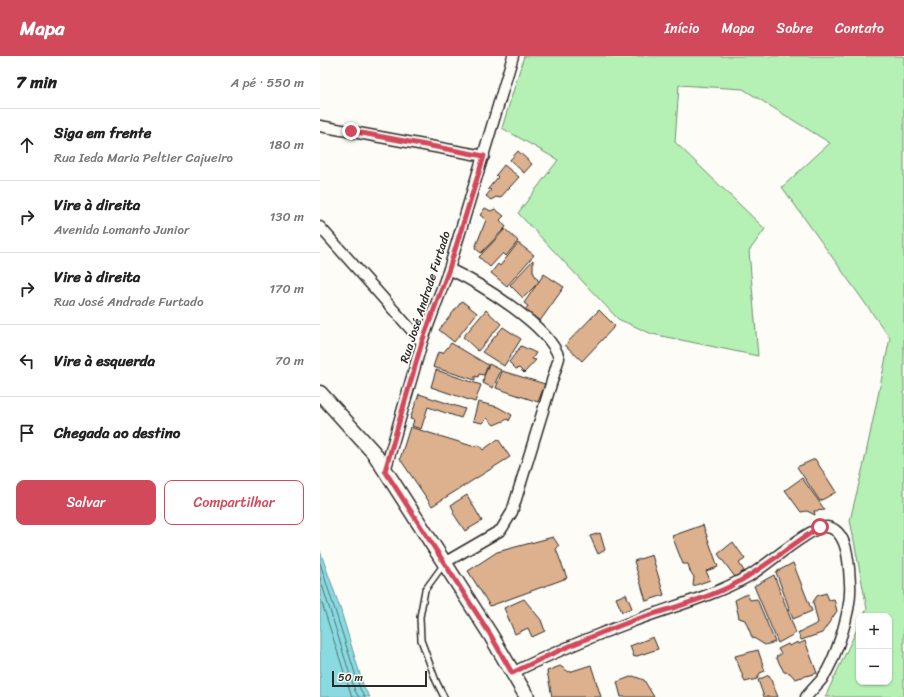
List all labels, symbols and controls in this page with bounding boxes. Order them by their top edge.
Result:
text: Mapa [20,12,65,45]
text: Início [665,16,699,41]
text: Mapa [721,16,754,41]
text: Sobre [776,16,813,41]
text: Contato [835,16,884,41]
text: 7 min [16,67,57,97]
text: A pé · 550 m [231,71,304,94]
text: Siga em frente [54,120,151,146]
route end [342,122,360,140]
text: 180 m [269,133,304,156]
icon: ahead [16,134,38,156]
text: Rua Ieda Maria Peltier Cajueiro [54,146,233,169]
text: Vire à direita [54,192,140,218]
text: 130 m [270,205,304,228]
icon: right [16,206,38,228]
text: Avenida Lomanto Junior [54,218,189,241]
street label: Rua José Andrade Furtado [393,228,457,366]
text: Vire à direita [54,264,140,290]
text: 170 m [269,277,304,300]
icon: right [16,278,38,300]
text: Rua José Andrade Furtado [54,290,204,313]
text: Vire à esquerda [54,348,155,374]
text: 70 m [275,349,304,372]
icon: left [16,350,38,372]
text: Chegada ao destino [54,420,180,446]
icon: arrive [16,422,38,444]
button: Salvar [16,480,156,525]
button: Compartilhar [164,480,304,525]
route start [811,518,829,536]
map controls [856,613,892,685]
button: + [856,613,892,649]
button: − [856,649,892,685]
text: 50 m [338,668,363,687]
scale bar [332,669,427,688]

